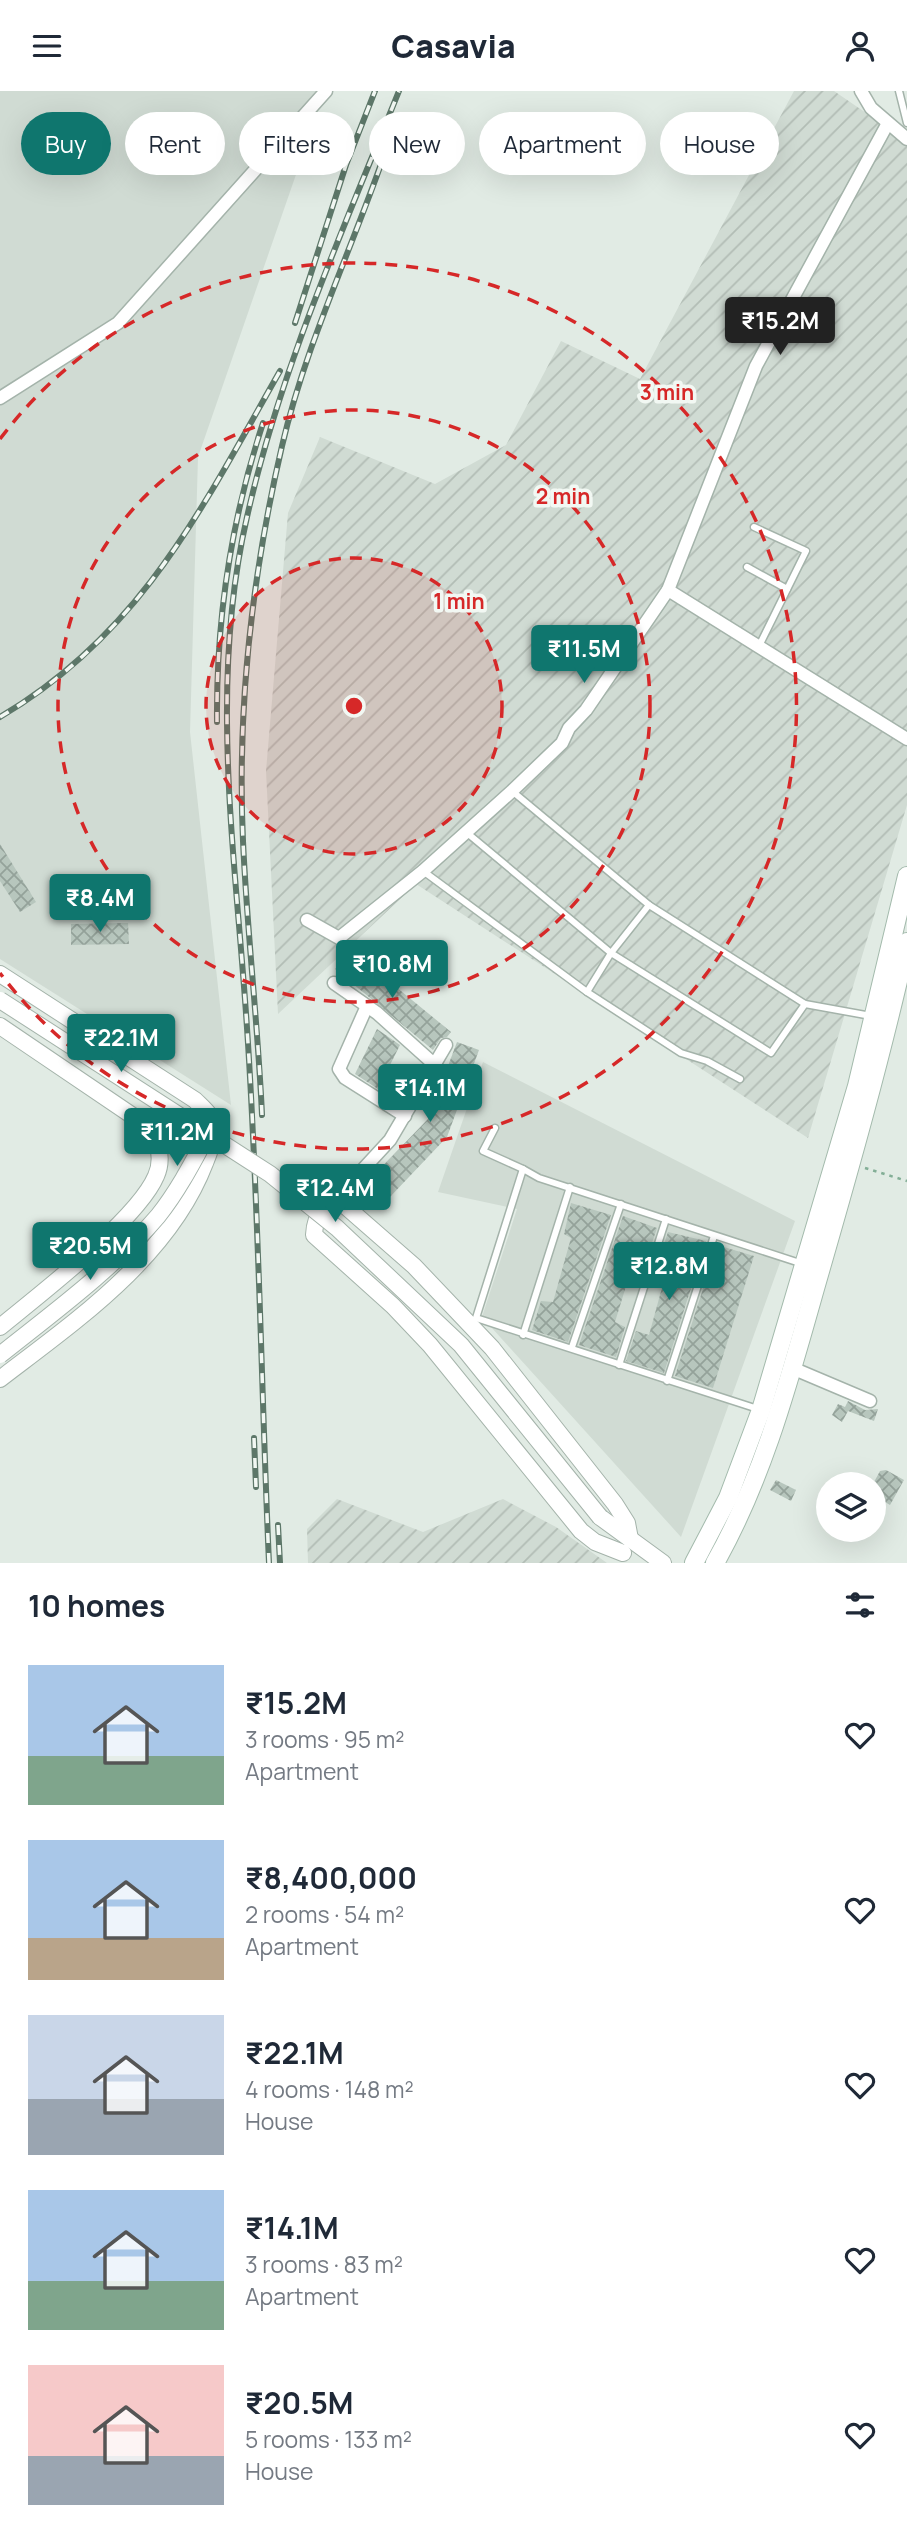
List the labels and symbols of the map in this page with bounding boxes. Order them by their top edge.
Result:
pin: ₹15.2M [723,297,837,357]
text: 3 min [640,378,694,406]
text: 2 min [536,482,590,510]
text: 1 min [433,587,485,615]
pin: ₹11.5M [527,625,641,685]
centre of rings [342,694,366,718]
pin: ₹8.4M [51,875,149,934]
pin: ₹10.8M [335,941,449,1000]
pin: ₹22.1M [64,1014,178,1074]
pin: ₹14.1M [373,1065,487,1124]
pin: ₹11.2M [120,1109,234,1168]
pin: ₹12.4M [278,1165,392,1224]
pin: ₹20.5M [33,1223,147,1282]
pin: ₹12.8M [612,1243,726,1302]

